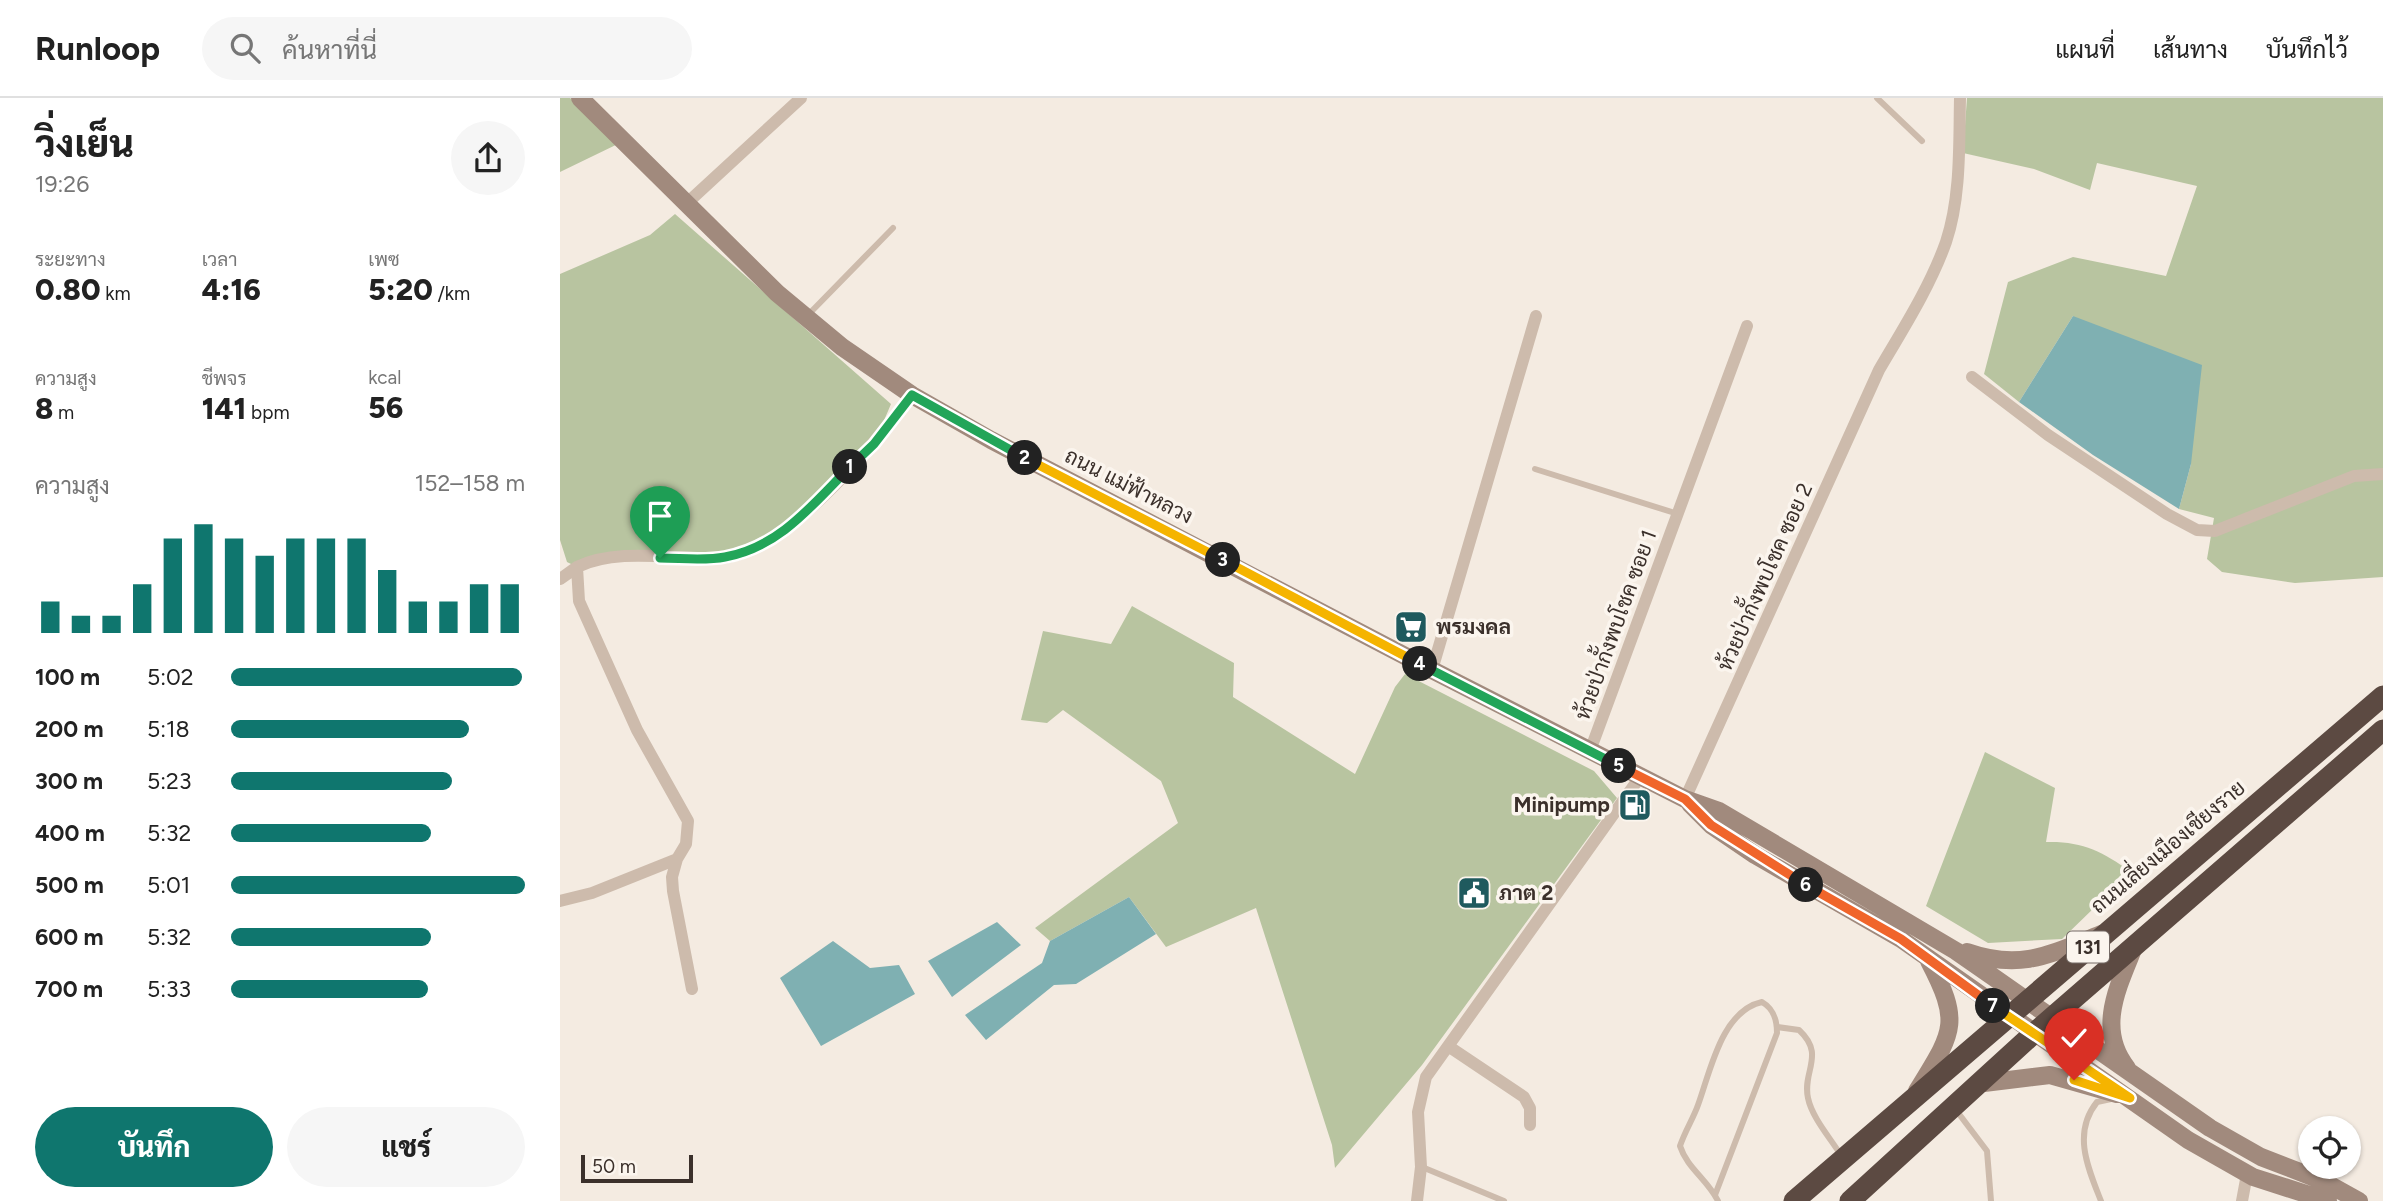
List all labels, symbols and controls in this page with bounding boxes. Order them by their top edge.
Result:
search box [202,17,692,80]
text: Runloop [35,29,160,68]
icon: search [226,29,264,67]
text: ค้นหาที่นี่ [282,34,377,66]
text: แผนที่ [2055,35,2115,64]
text: เส้นทาง [2153,35,2228,64]
text: บันทึกไว้ [2266,35,2348,64]
text: วิ่งเย็น [35,121,134,167]
button: share [451,121,525,195]
text: 19:26 [35,170,89,198]
text: ระยะทาง [35,248,106,271]
text: เวลา [202,248,238,271]
text: เพซ [368,248,400,271]
text: 0.80 [35,271,100,308]
text: 4:16 [202,271,261,308]
text: 5:20 [368,271,433,308]
text: km [100,282,131,305]
text: /km [433,282,470,305]
text: kcal [368,366,402,389]
text: ความสูง [35,367,97,390]
text: ชีพจร [202,367,247,390]
text: 56 [368,389,403,426]
text: 8 [35,390,53,427]
text: 141 [202,390,246,427]
text: m [53,401,74,424]
text: bpm [246,401,290,424]
pin: 2 [1008,440,1042,476]
street label: ถนน แม่ฟ้าหลวง [1061,442,1198,529]
text: 2 [1019,446,1030,469]
pin: 1 [832,450,868,484]
text: 1 [845,455,854,478]
text: 152–158 m [415,469,525,497]
text: ความสูง [35,472,110,500]
street label: ห้วยป่ากั้งพบโชค ซอย 2 [1706,476,1817,675]
pin [630,486,690,558]
icon: arrive [641,497,679,535]
street label: ห้วยป่ากั้งพบโชค ซอย 1 [1564,524,1661,723]
pin: 3 [1206,542,1240,578]
text: 3 [1217,548,1228,571]
supermarket icon: พรมงคล [1392,608,1430,646]
place label: พรมงคล [1436,614,1511,639]
pin: 4 [1402,646,1438,682]
text: 4 [1413,652,1426,675]
text: 100 m [35,663,100,691]
text: 5:02 [147,663,194,691]
text: 200 m [35,715,104,743]
text: 5:18 [147,715,190,743]
pin: 5 [1602,748,1636,784]
text: 5 [1613,754,1624,777]
text: 300 m [35,767,103,795]
text: 5:23 [147,767,191,795]
street label: ถนนเลี่ยงเมืองเชียงราย [2081,769,2250,918]
fuel station icon: Minipump [1616,786,1654,824]
place label: Minipump [1514,792,1610,817]
text: 400 m [35,819,105,847]
text: 5:32 [147,819,191,847]
pin: 6 [1788,868,1824,902]
text: 500 m [35,871,104,899]
text: 5:01 [147,871,190,899]
text: 6 [1800,873,1811,896]
public building icon: ภาต 2 [1455,874,1493,912]
place label: ภาต 2 [1499,880,1553,905]
text: 600 m [35,923,104,951]
text: 5:32 [147,923,191,951]
road number: 131 [2067,932,2109,962]
text: 700 m [35,975,103,1003]
text: 5:33 [147,975,191,1003]
pin: 7 [1976,988,2010,1024]
text: 7 [1987,994,1998,1017]
pin [2044,1008,2104,1080]
icon: check [2055,1019,2093,1057]
button: บันทึก [35,1107,273,1187]
button: แชร์ [287,1107,525,1187]
map controls [2298,1116,2361,1179]
button: locate [2298,1116,2361,1179]
scale bar [581,1152,693,1184]
text: 50 m [592,1155,636,1178]

